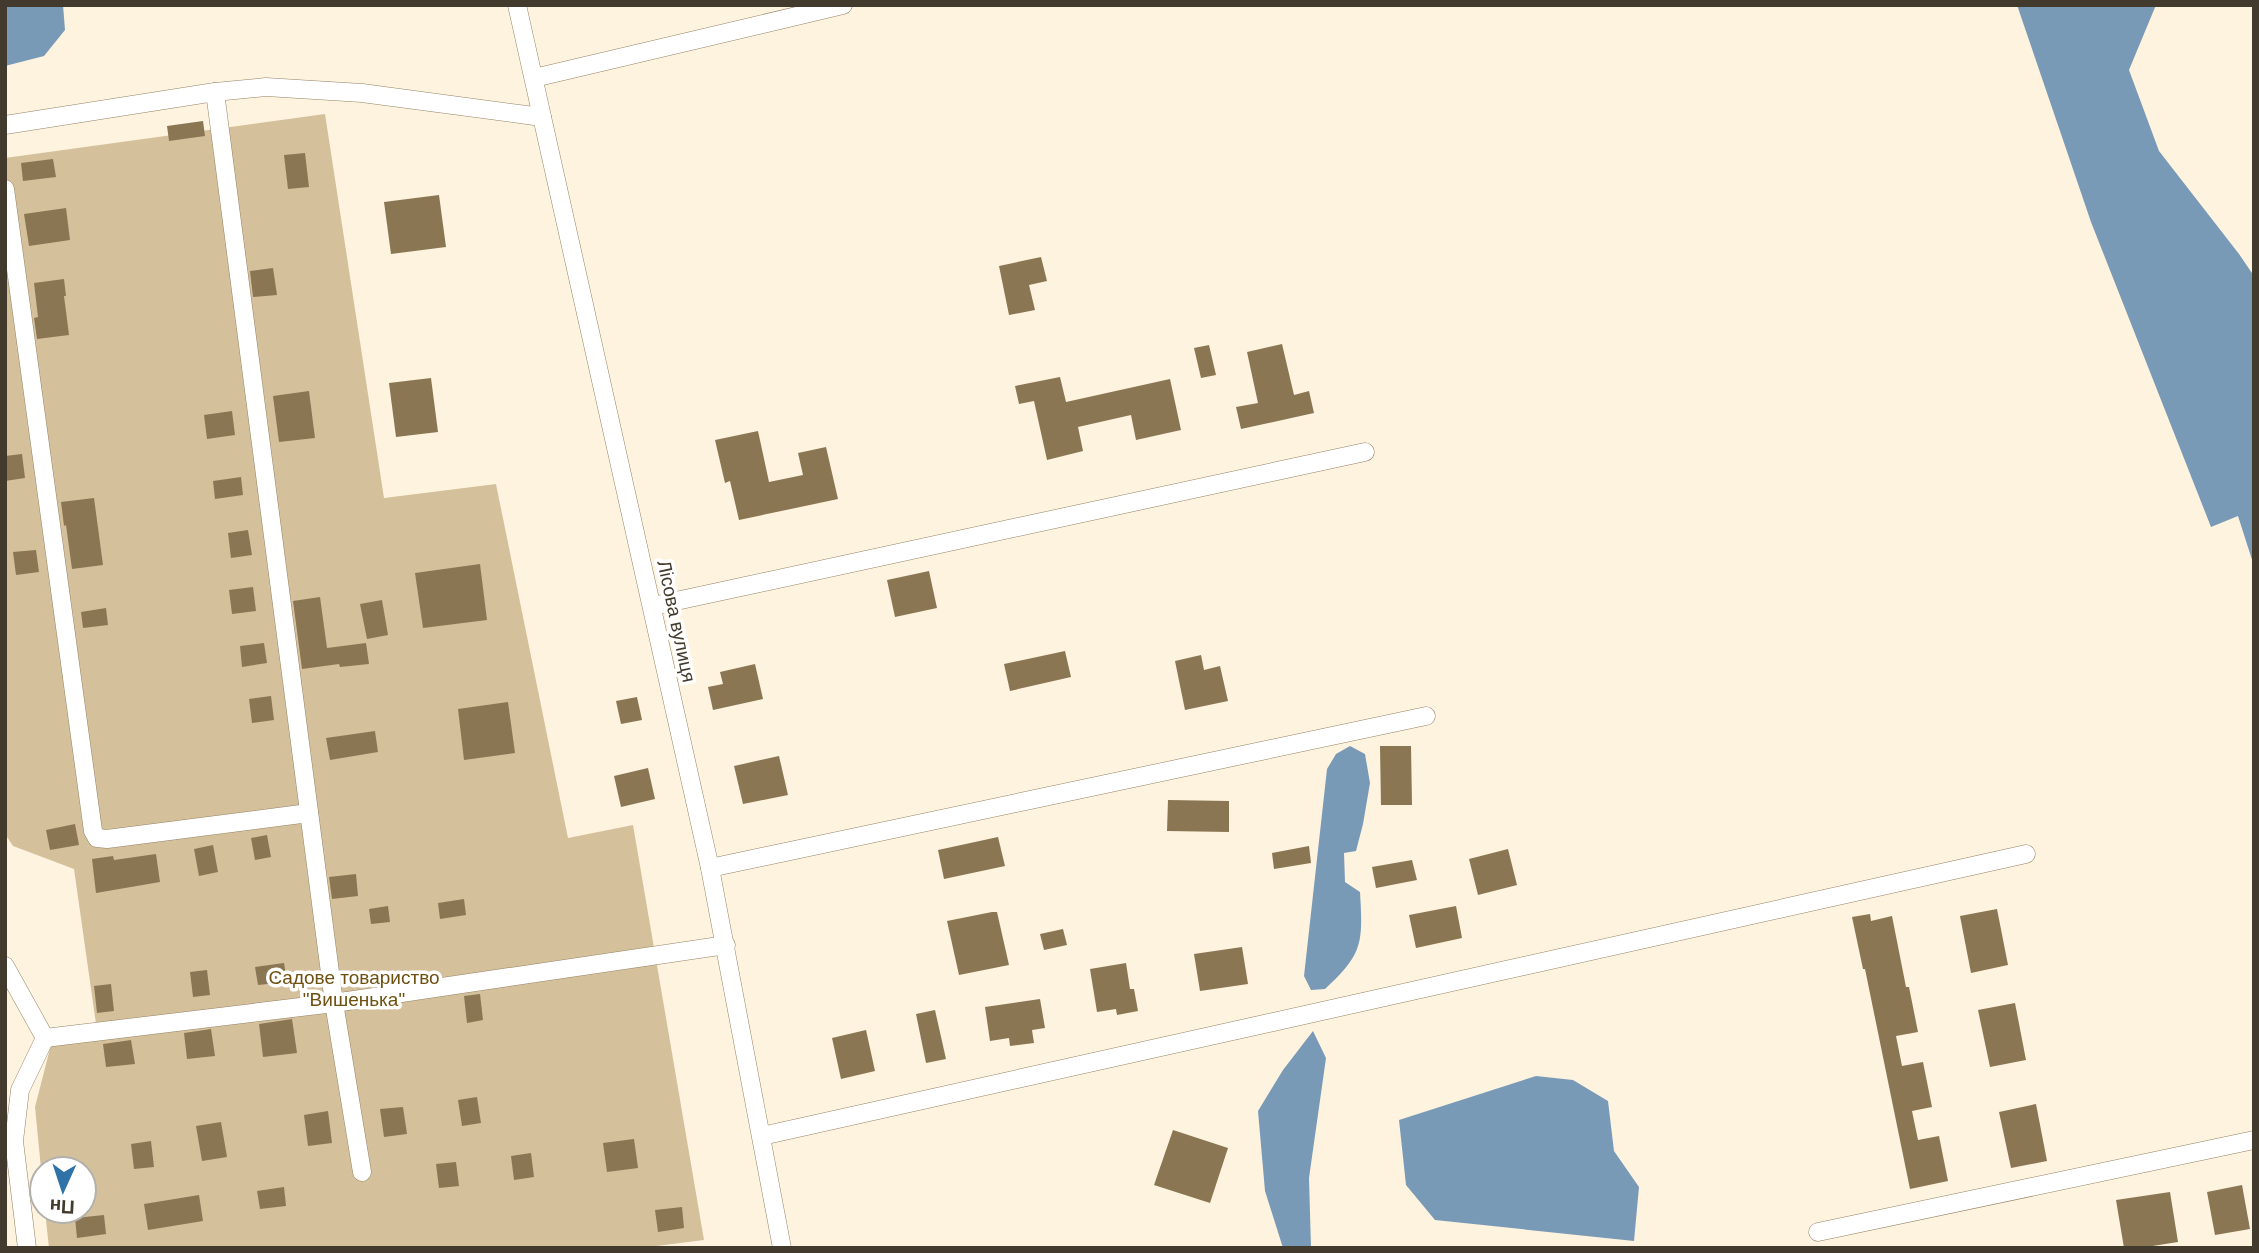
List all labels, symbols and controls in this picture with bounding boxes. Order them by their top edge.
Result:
street label: Лісова вулиця [653,558,700,684]
park label: Садове товариство "Вишенька" [268,967,440,1010]
north arrow [28,1155,98,1225]
text: Пн [49,1195,75,1218]

